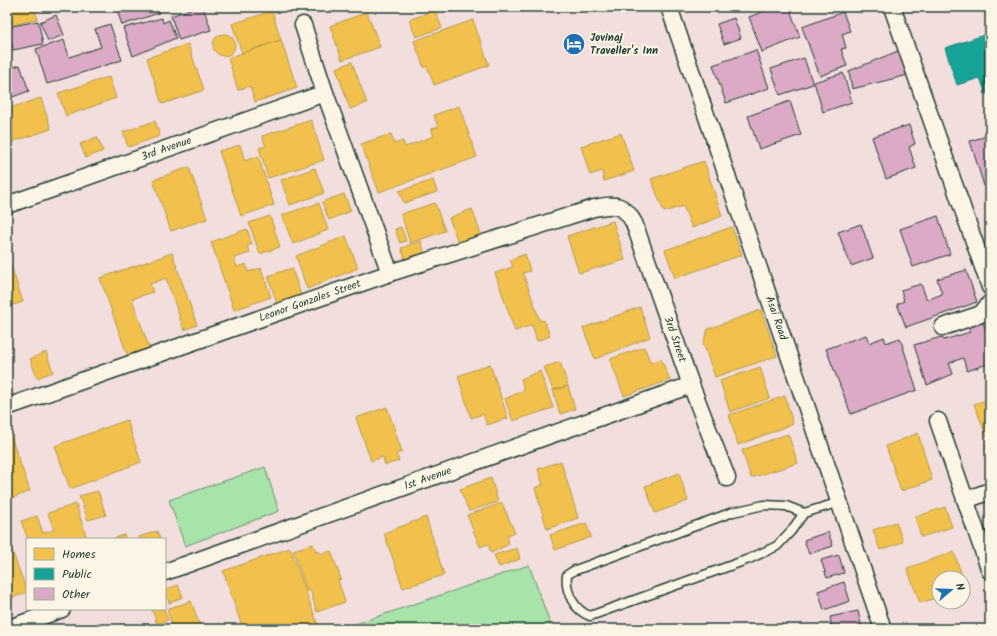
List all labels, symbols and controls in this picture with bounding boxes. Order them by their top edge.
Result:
place label: Jovinaj Traveller's Inn [590,29,658,60]
hotel icon: Jovinaj Traveller's Inn [561,31,587,57]
street label: 3rd Avenue [139,132,194,166]
street label: Leonor Gonzales Street [256,275,364,327]
street label: Asai Road [760,294,792,343]
street label: 3rd Street [659,314,692,366]
street label: 1st Avenue [402,462,454,495]
legend [26,538,166,610]
text: Homes [62,545,96,564]
text: Public [62,565,92,584]
north arrow [931,570,971,610]
text: N [950,581,969,593]
text: Other [62,585,91,604]

